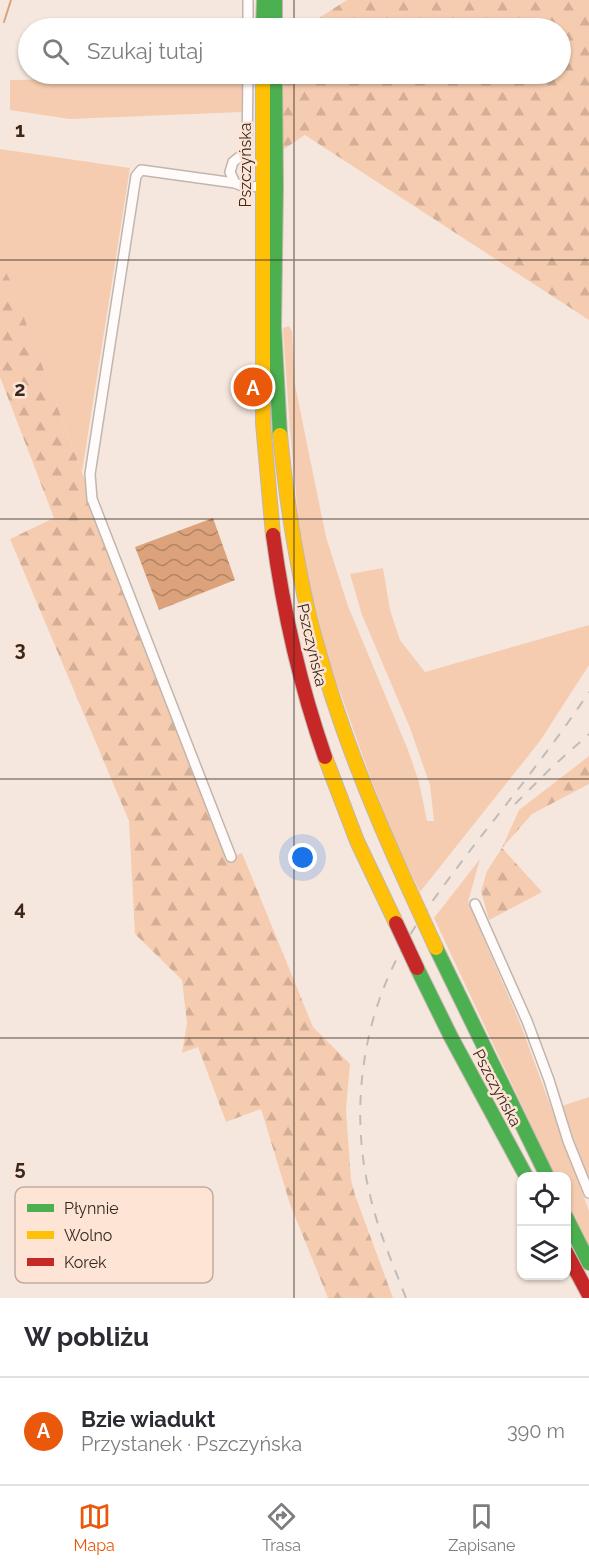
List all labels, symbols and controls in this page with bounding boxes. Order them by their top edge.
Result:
search box [18,18,571,84]
icon: search [39,35,72,68]
text: Szukaj tutaj [87,38,203,64]
text: 1 [15,118,25,142]
street label: Pszczyńska [236,123,255,207]
pin: A [234,364,272,410]
text: 2 [14,377,26,401]
street label: Pszczyńska [293,602,331,688]
text: 3 [14,637,26,661]
your location [288,843,317,872]
text: 4 [14,896,26,920]
street label: Pszczyńska [469,1046,525,1130]
text: 5 [14,1156,26,1180]
map controls [517,1172,571,1280]
button: locate [517,1172,571,1226]
legend [15,1187,213,1283]
text: Płynnie [64,1199,119,1218]
text: Wolno [64,1226,112,1245]
button: layers [517,1226,571,1280]
text: Korek [64,1253,107,1272]
text: W pobliżu [24,1322,149,1352]
text: Bzie wiadukt [81,1406,215,1432]
text: A [37,1419,50,1443]
text: 390 m [507,1419,565,1443]
text: Przystanek · Pszczyńska [81,1432,302,1456]
tab: Mapa [74,1500,115,1555]
tab: Trasa [262,1500,301,1555]
tab: Zapisane [448,1500,515,1555]

